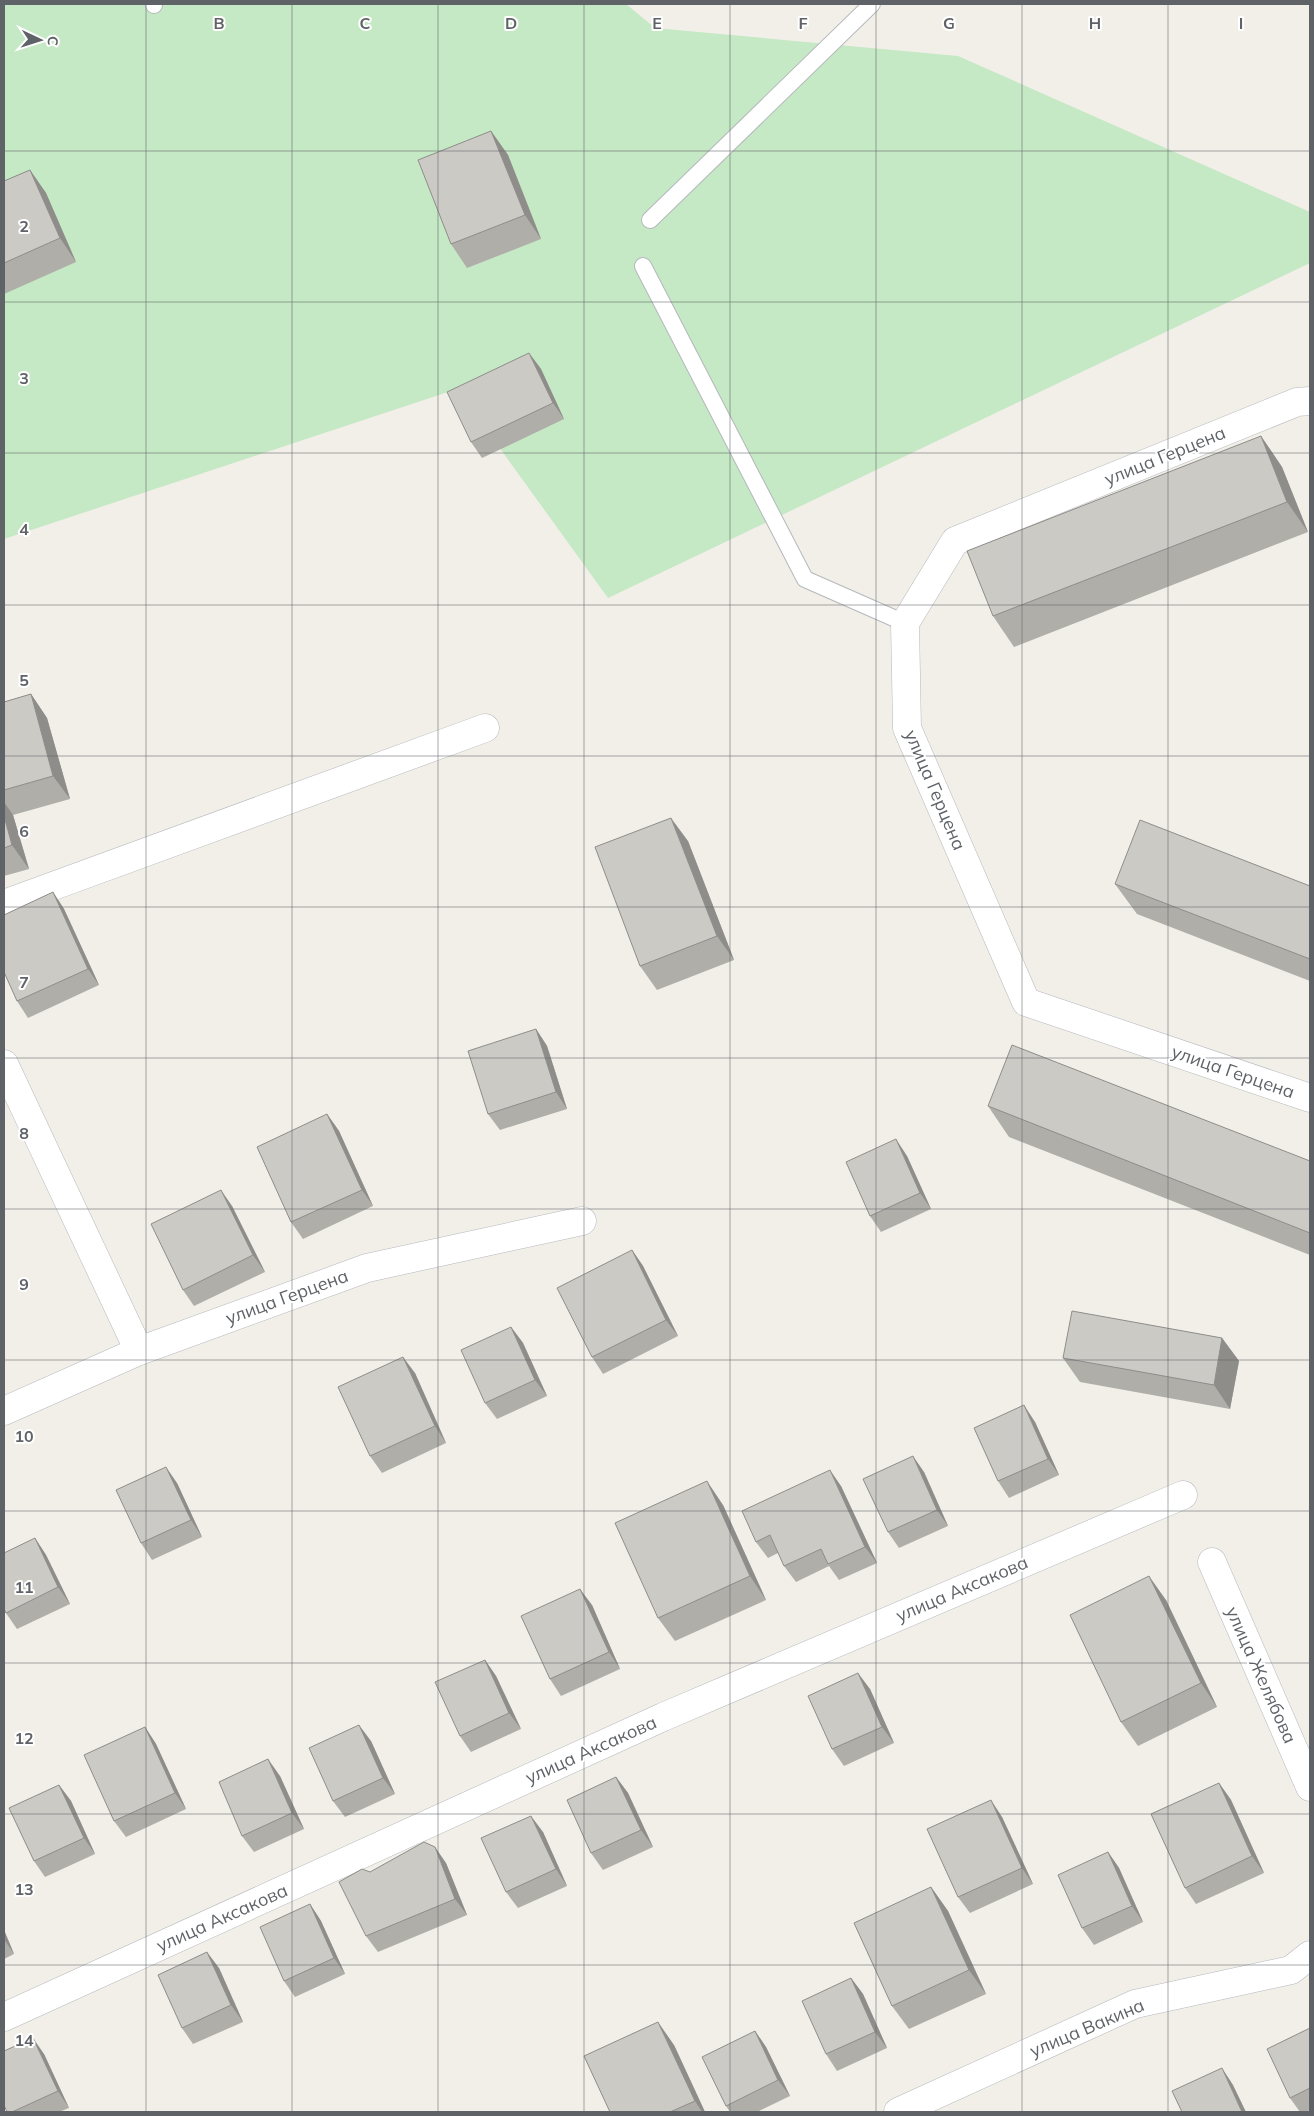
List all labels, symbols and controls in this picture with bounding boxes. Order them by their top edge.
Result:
text: B [213,13,225,33]
text: C [360,13,371,33]
text: D [505,13,517,33]
text: E [652,13,662,33]
text: F [798,13,808,33]
text: G [943,13,955,33]
text: H [1089,13,1101,33]
text: I [1239,13,1243,33]
north arrow [15,15,65,65]
text: С [44,35,62,46]
text: 2 [19,216,29,236]
text: 3 [19,368,29,388]
street label: улица Герцена [1101,421,1229,490]
text: 4 [19,519,29,539]
text: 5 [19,670,29,690]
street label: улица Герцена [900,726,971,854]
text: 6 [19,821,29,841]
text: 7 [19,972,29,992]
street label: улица Герцена [1169,1040,1298,1103]
text: 8 [19,1123,29,1143]
street label: улица Герцена [222,1264,351,1329]
text: 9 [19,1274,29,1294]
text: 10 [14,1426,34,1446]
street label: улица Аксакова [892,1550,1031,1627]
text: 11 [14,1577,34,1597]
street label: улица Желябова [1221,1603,1302,1747]
street label: улица Аксакова [522,1710,660,1789]
text: 12 [14,1728,34,1748]
street label: улица Аксакова [153,1878,291,1957]
text: 13 [14,1879,34,1899]
street label: улица Вакина [1026,1993,1148,2062]
text: 14 [14,2030,34,2050]

